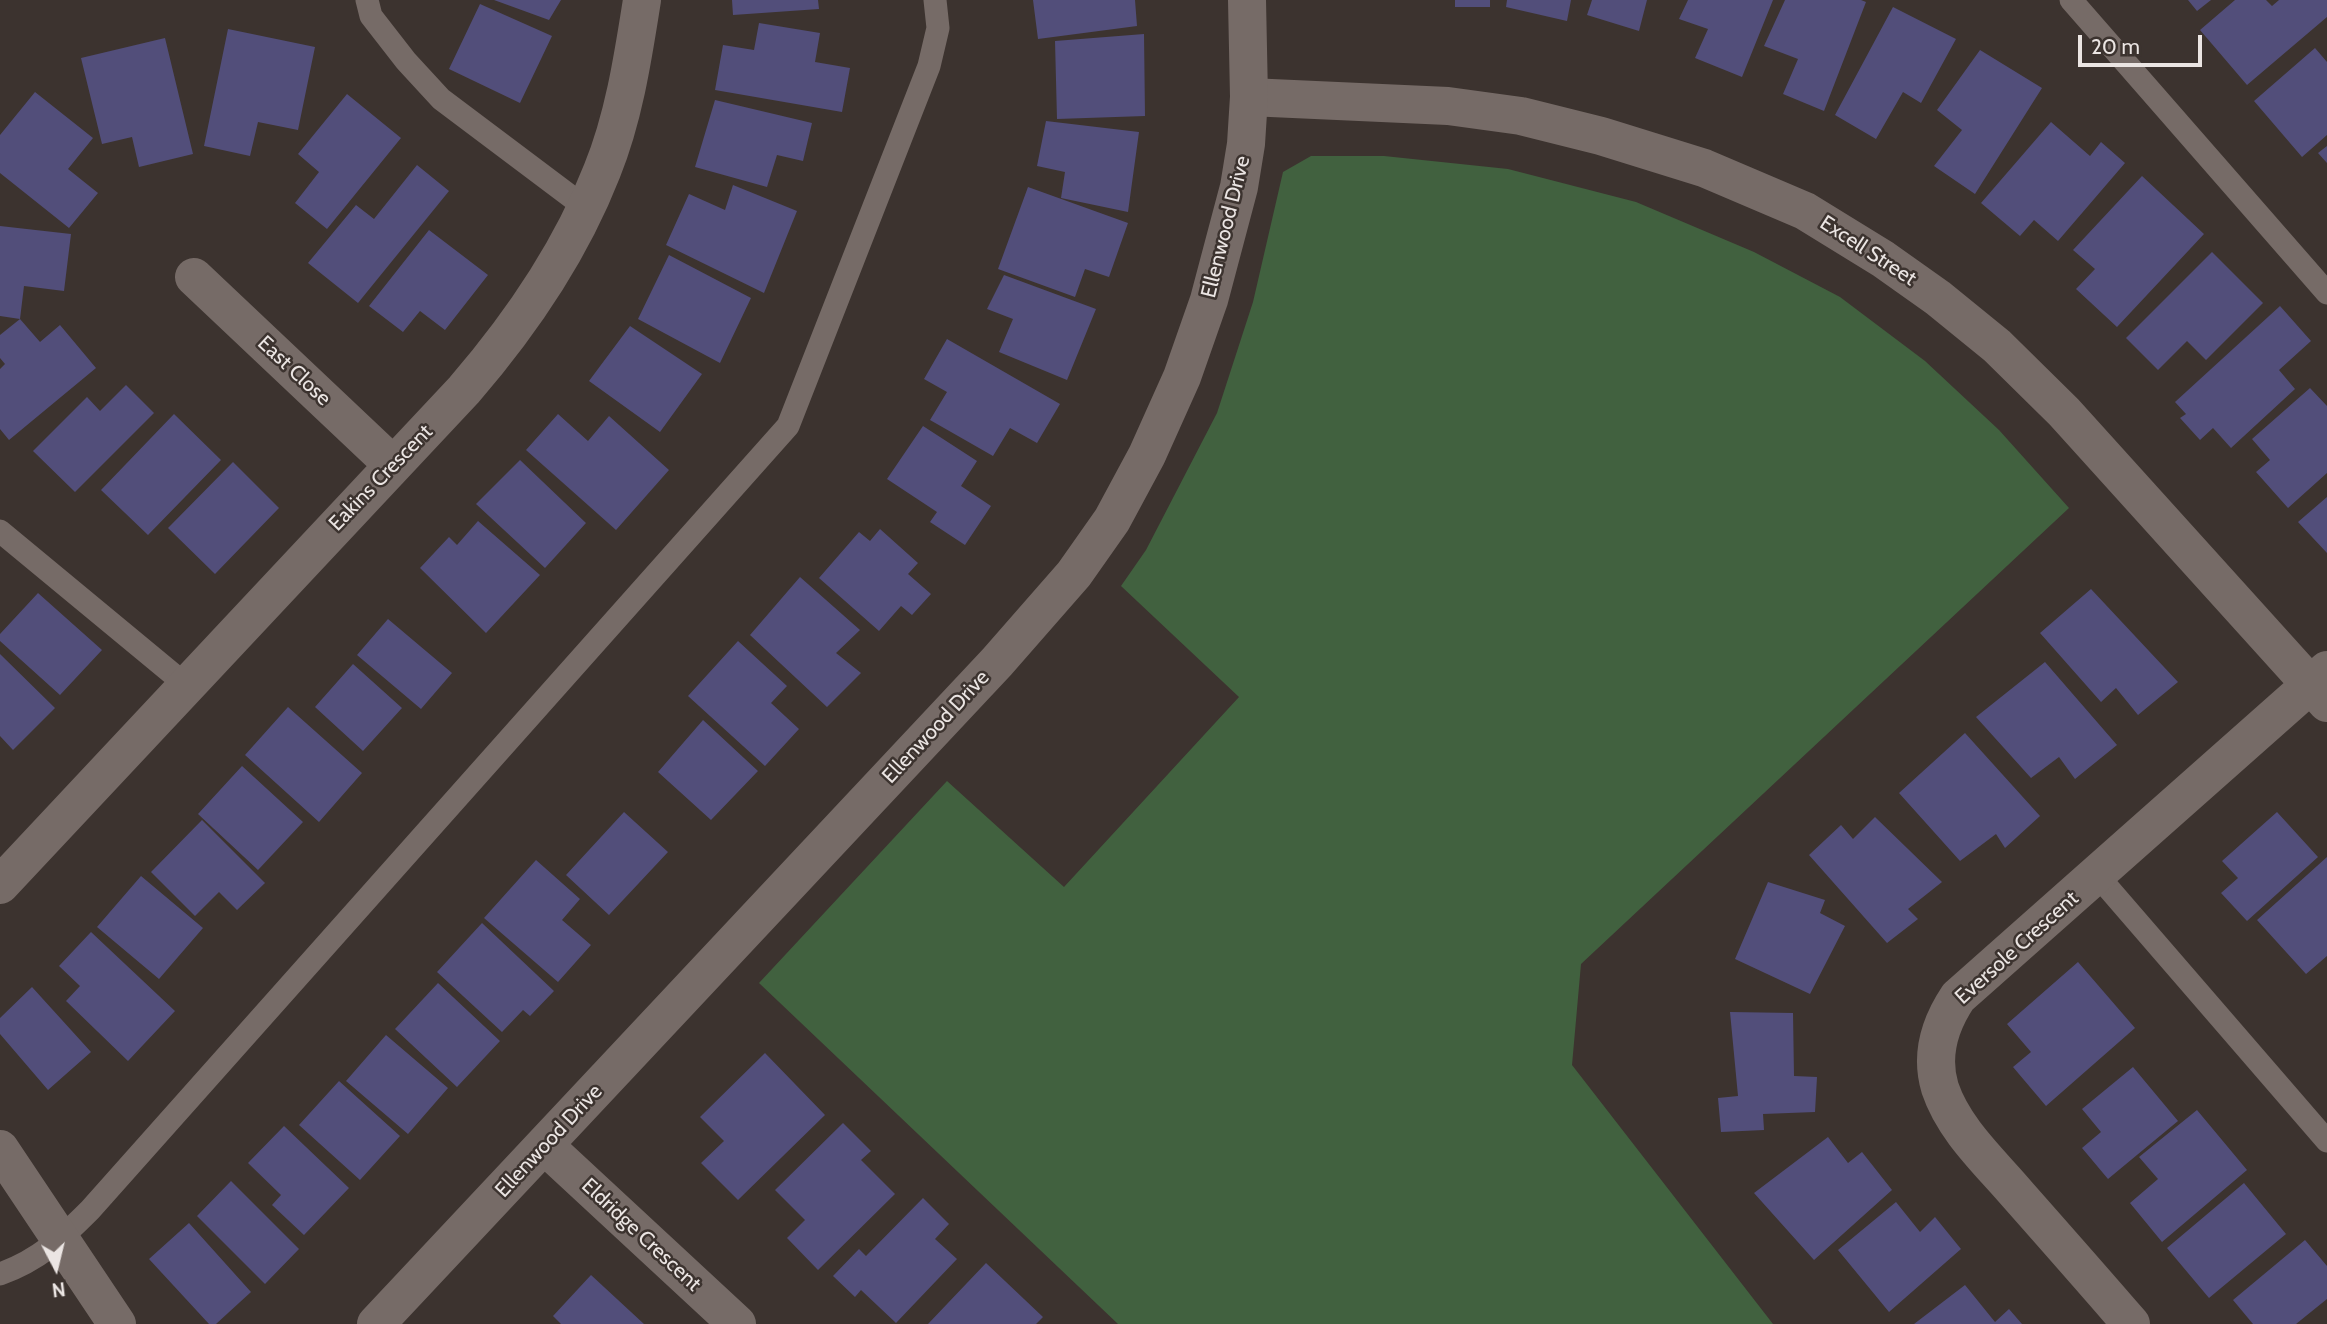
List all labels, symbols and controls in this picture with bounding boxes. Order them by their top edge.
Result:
scale bar [2082,21,2206,65]
text: 20 m [2091,34,2140,59]
street label: Ellenwood Drive [1196,153,1256,301]
street label: Excell Street [1815,210,1921,292]
street label: East Close [252,331,336,411]
street label: Eakins Crescent [324,420,438,536]
street label: Ellenwood Drive [877,665,995,789]
street label: Eversole Crescent [1950,886,2084,1010]
street label: Ellenwood Drive [490,1079,608,1203]
street label: Eldridge Crescent [576,1173,706,1297]
north arrow [21,1233,91,1303]
text: N [51,1277,67,1302]

